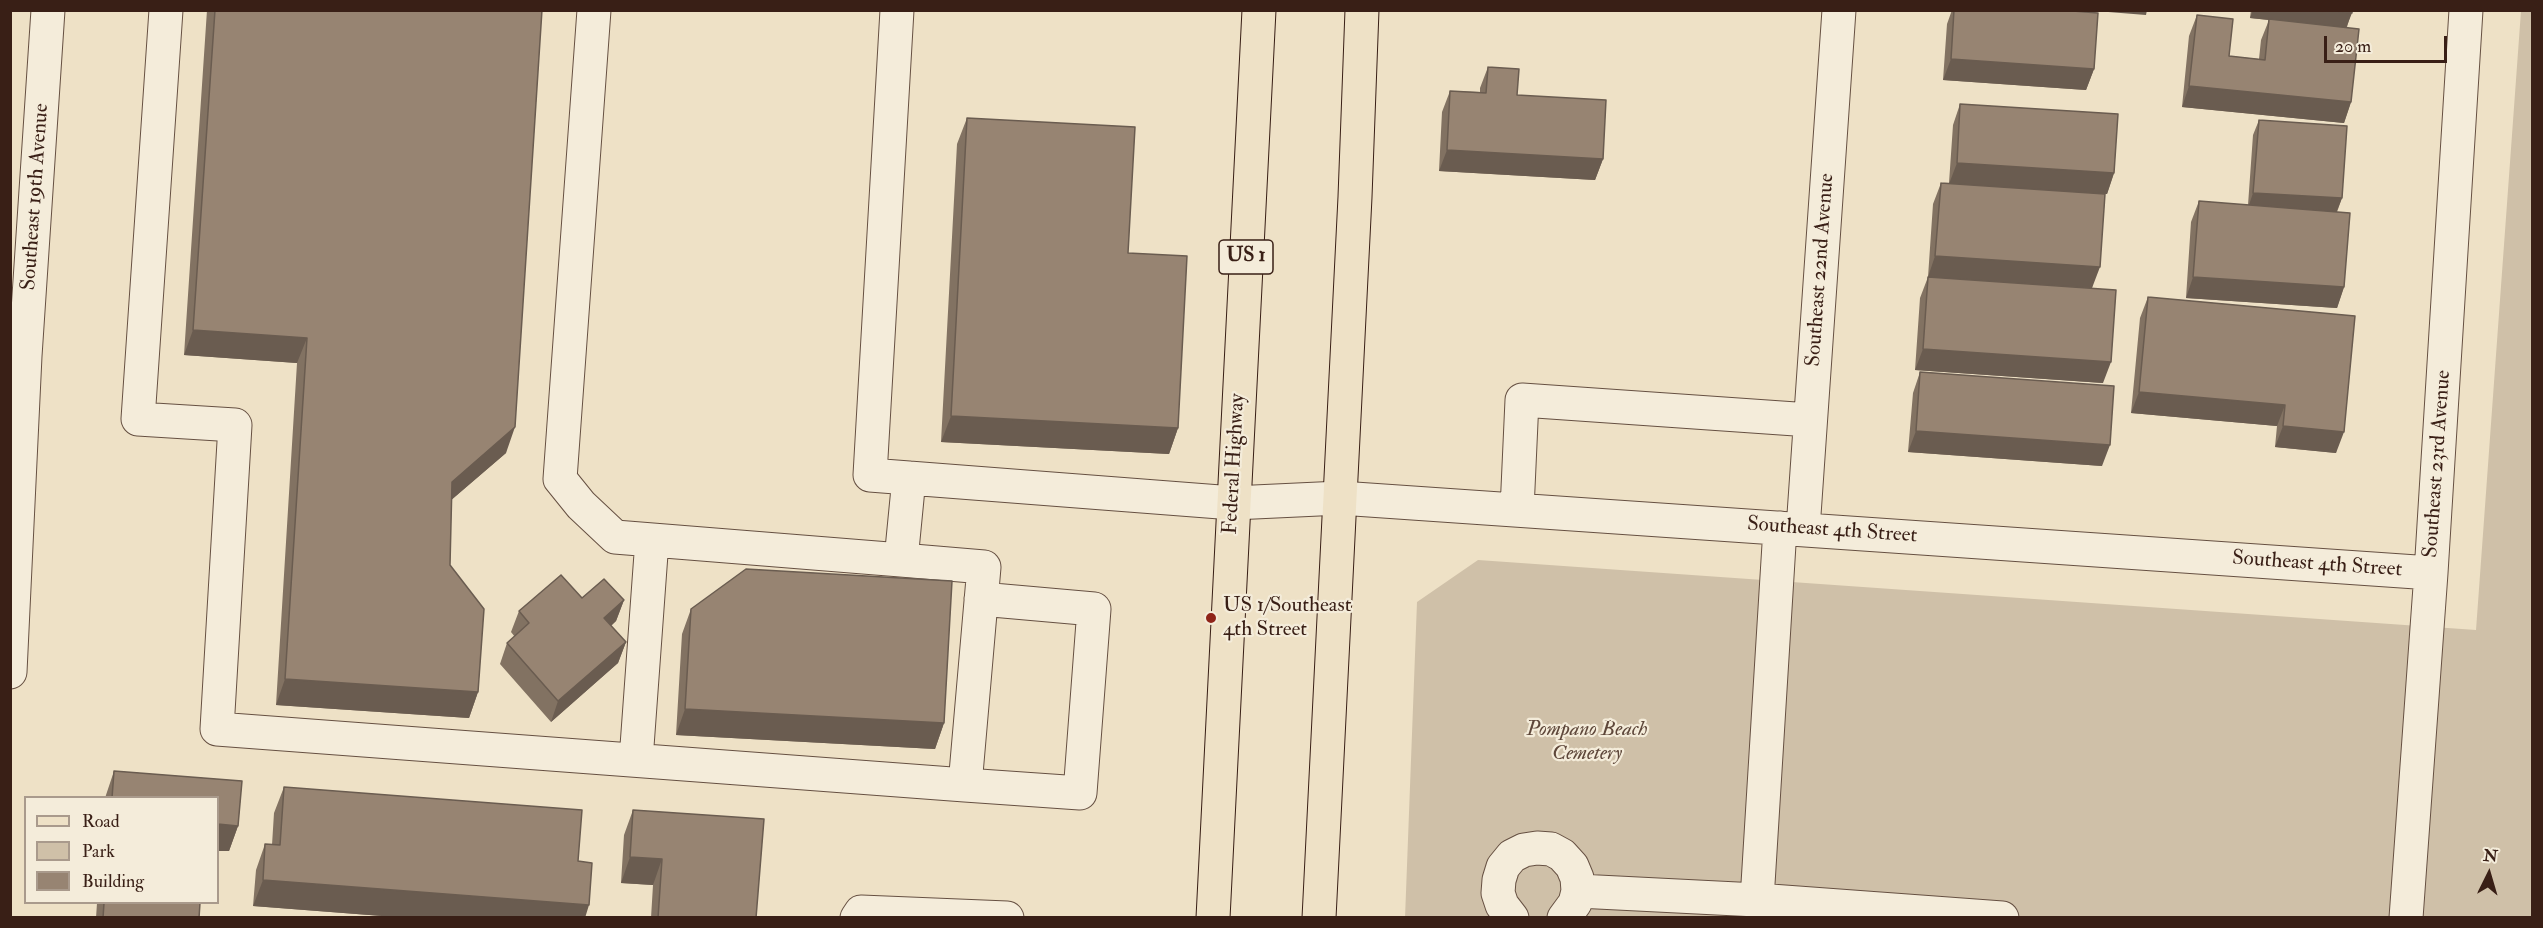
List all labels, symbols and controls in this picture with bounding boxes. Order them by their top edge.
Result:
scale bar [2327,24,2450,62]
text: 20 m [2335,35,2371,58]
street label: Southeast 19th Avenue [17,103,55,291]
street label: Southeast 22nd Avenue [1802,172,1840,368]
road number: US 1 [1219,240,1273,274]
street label: Southeast 23rd Avenue [2419,369,2457,559]
street label: Federal Highway [1219,393,1251,535]
street label: Southeast 4th Street [1746,512,1918,550]
street label: Southeast 4th Street [2231,546,2403,584]
place label: US 1/Southeast 4th Street [1223,593,1351,643]
marker: US 1/Southeast 4th Street [1204,611,1218,625]
park label: Pompano Beach Cemetery [1526,717,1648,767]
legend [24,796,219,904]
text: Road [82,810,120,833]
text: Park [82,840,115,863]
north arrow [2459,844,2519,904]
text: N [2483,845,2499,867]
text: Building [82,870,144,893]

